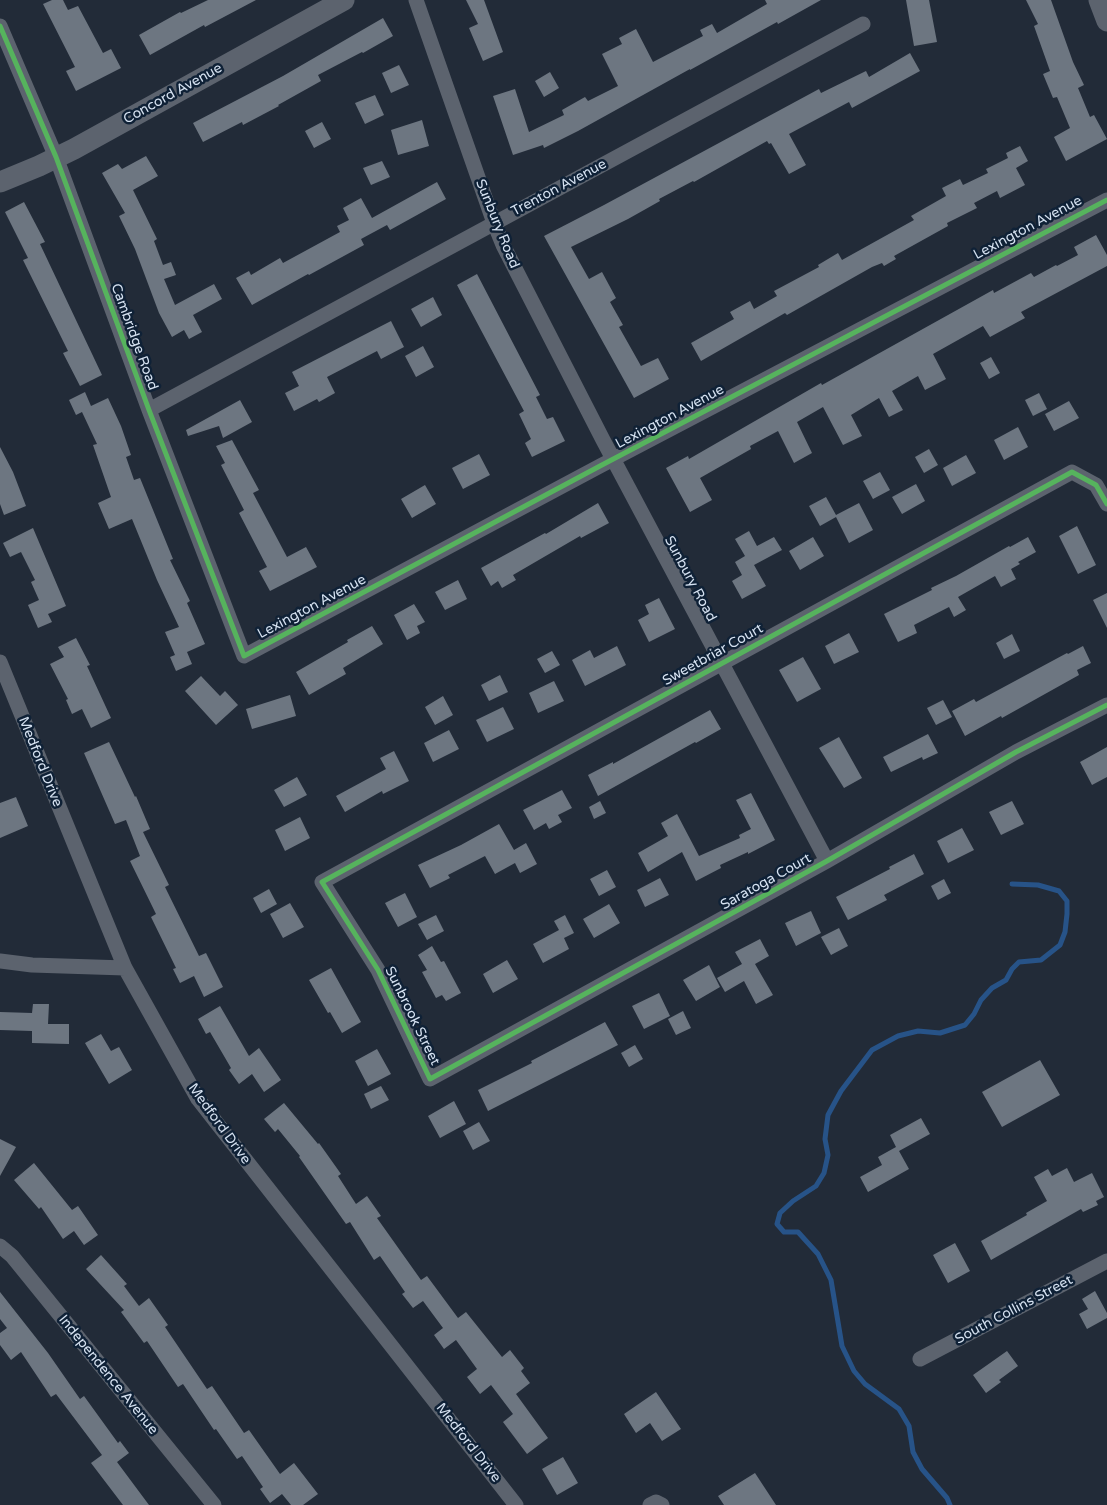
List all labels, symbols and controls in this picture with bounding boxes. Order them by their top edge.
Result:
street label: Concord Avenue [121,60,225,128]
street label: Trenton Avenue [509,156,609,220]
street label: Sunbury Road [471,177,523,271]
street label: Lexington Avenue [971,192,1085,264]
street label: Cambridge Road [107,281,161,393]
street label: Lexington Avenue [613,381,727,453]
street label: Sunbury Road [660,533,720,625]
street label: Lexington Avenue [255,571,369,643]
street label: Sweetbriar Court [660,620,766,690]
street label: Medford Drive [14,715,66,809]
street label: Saratoga Court [718,850,814,914]
street label: Sunbrook Street [381,964,443,1068]
street label: Medford Drive [184,1080,254,1168]
street label: South Collins Street [952,1272,1076,1348]
street label: Independence Avenue [55,1312,161,1438]
street label: Medford Drive [432,1400,504,1486]

